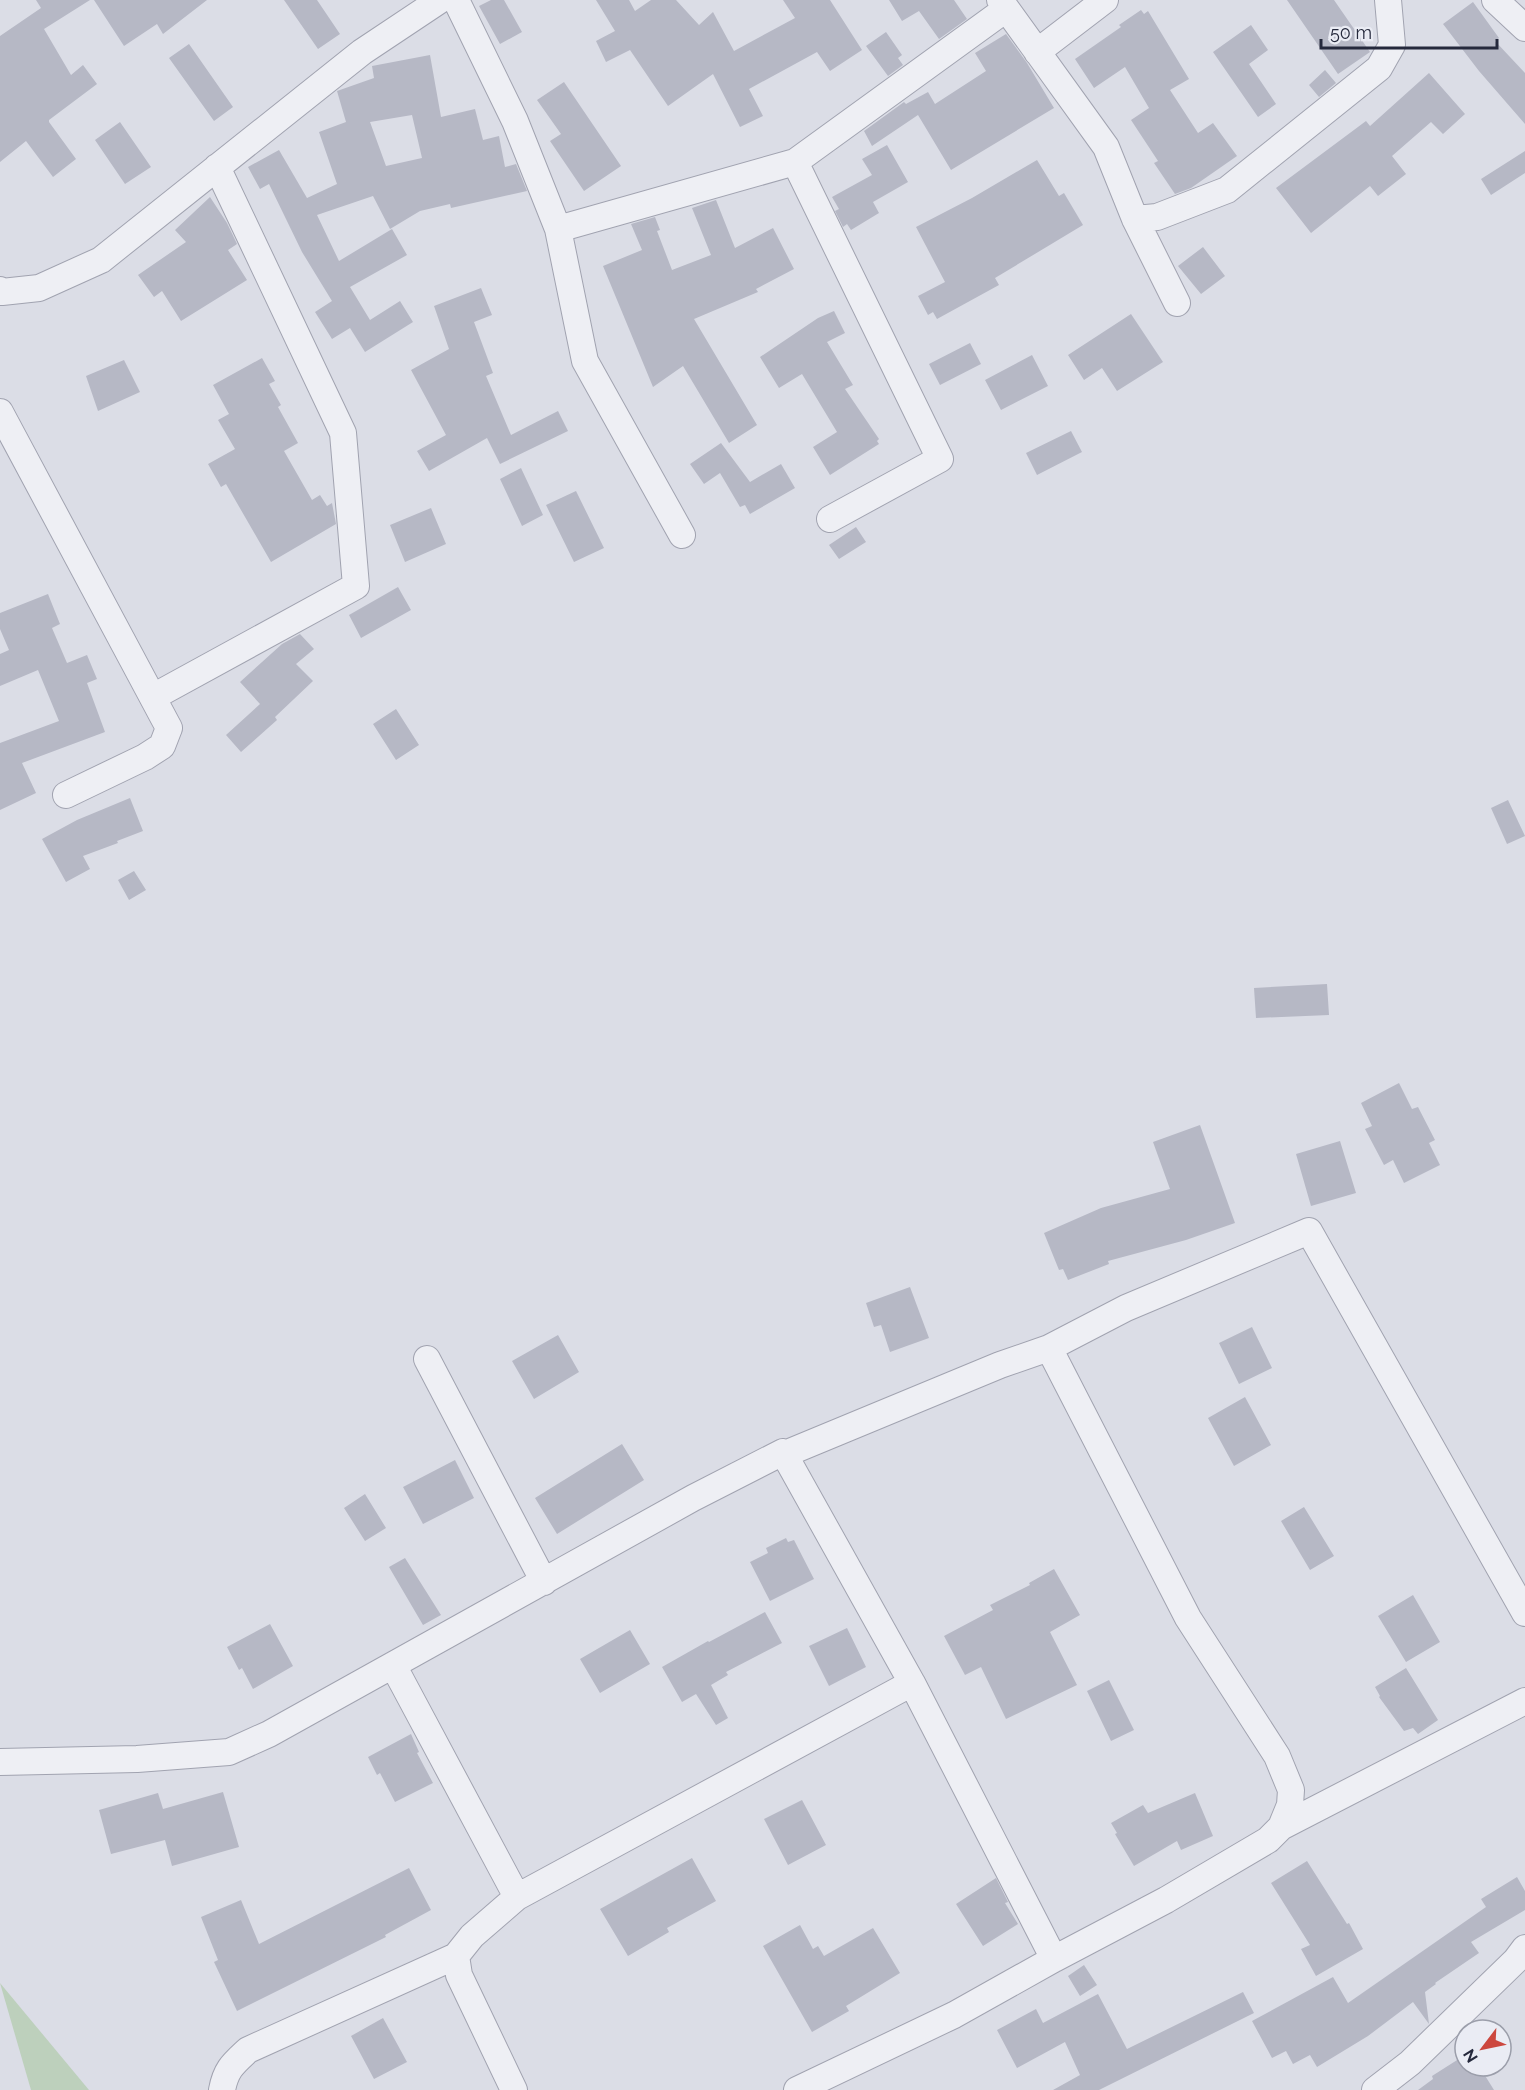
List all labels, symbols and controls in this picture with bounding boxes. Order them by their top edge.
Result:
scale bar [1321,12,1496,50]
text: 50 m [1330,22,1372,43]
north arrow [1453,2018,1513,2078]
text: N [1459,2045,1482,2066]

